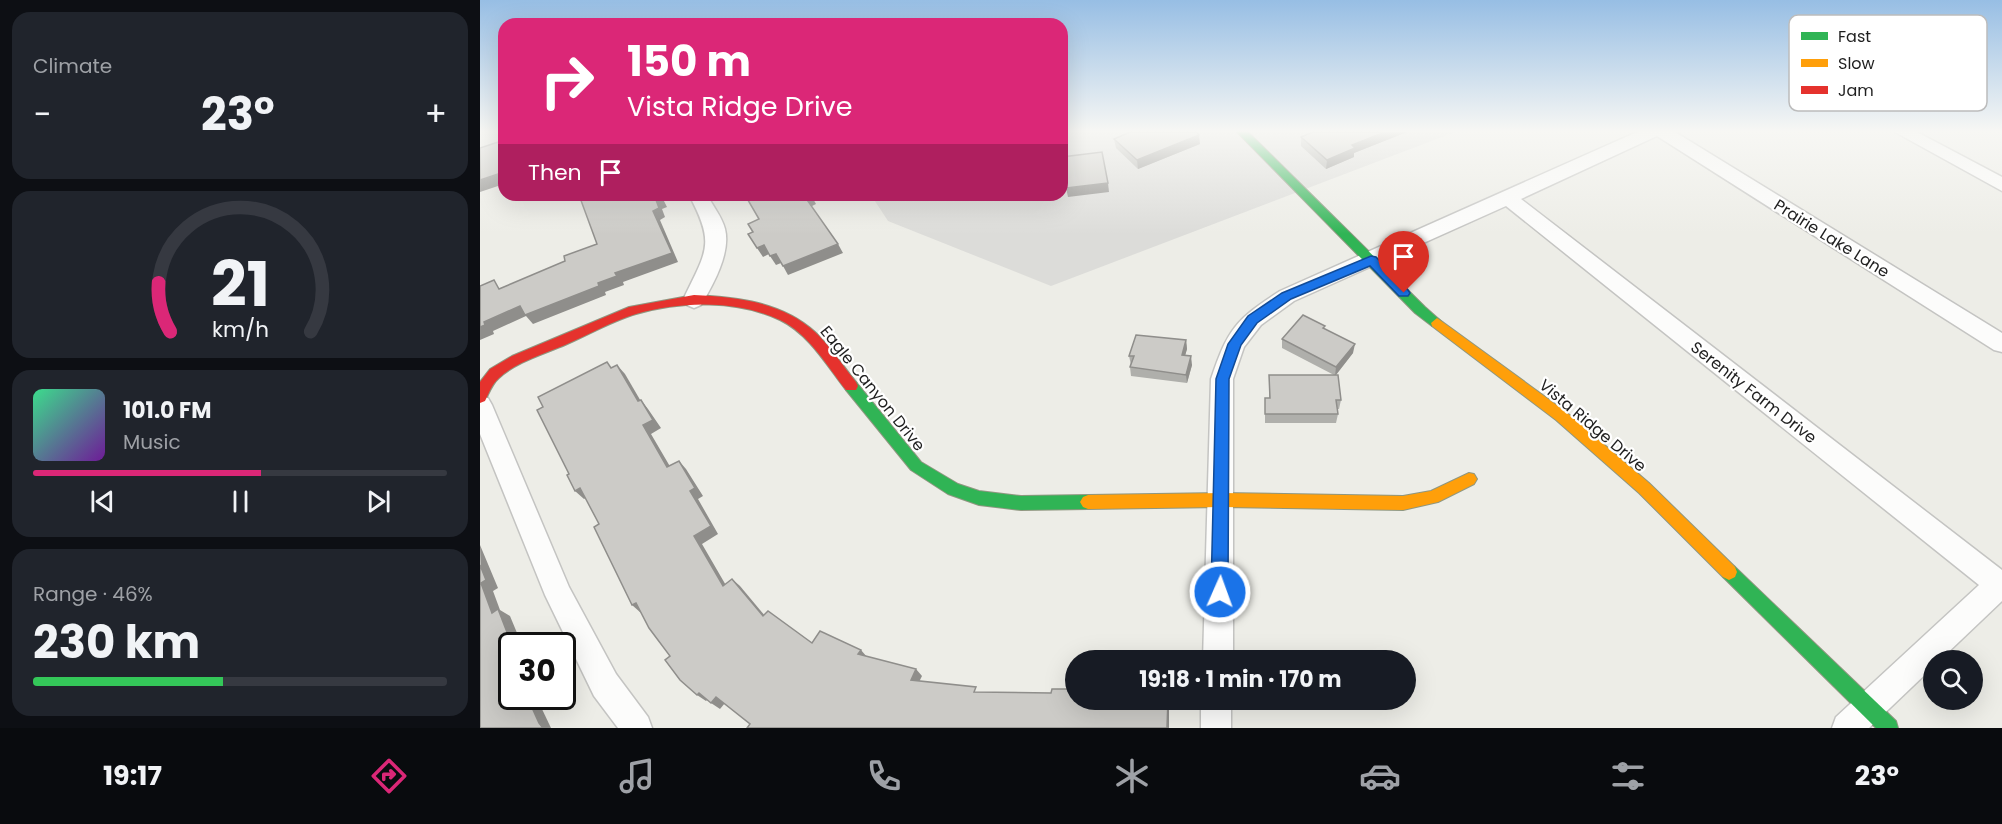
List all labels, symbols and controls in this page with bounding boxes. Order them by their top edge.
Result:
legend [1789,15,1987,111]
text: Fast [1838,25,1871,48]
text: 150 m [627,32,751,91]
icon: right [528,42,606,120]
text: Climate [33,52,112,80]
text: Slow [1838,52,1875,75]
text: Jam [1838,79,1874,102]
text: 23° [201,83,275,146]
text: Vista Ridge Drive [627,88,852,125]
text: − [33,91,51,138]
text: + [424,91,447,138]
icon: arrive [594,156,627,189]
text: Then [528,157,582,188]
street label: Prairie Lake Lane [1770,194,1894,283]
pin [1378,231,1429,293]
text: 21 [210,240,270,328]
icon: arrive [1387,240,1420,273]
text: km/h [211,314,269,345]
street label: Eagle Canyon Drive [815,321,930,456]
street label: Serenity Farm Drive [1686,336,1822,449]
street label: Vista Ridge Drive [1534,374,1651,477]
text: 101.0 FM [123,395,211,426]
text: Music [123,428,181,456]
icon: previous [86,485,119,518]
icon: pause [224,485,257,518]
icon: next [362,485,395,518]
position arrow [1188,560,1252,624]
text: Range · 46% [33,580,153,608]
text: 230 km [33,611,200,674]
speed limit sign: 30 [498,632,576,710]
map controls [1923,650,1983,710]
button: search [1923,650,1983,710]
text: 19:18 · 1 min · 170 m [1139,664,1342,695]
icon: directions [368,755,410,797]
icon: music [616,755,658,797]
icon: phone [863,755,905,797]
icon: climate [1111,755,1153,797]
icon: car [1359,755,1401,797]
icon: filters [1607,755,1649,797]
text: 19:17 [103,757,162,794]
text: 23° [1855,757,1899,794]

